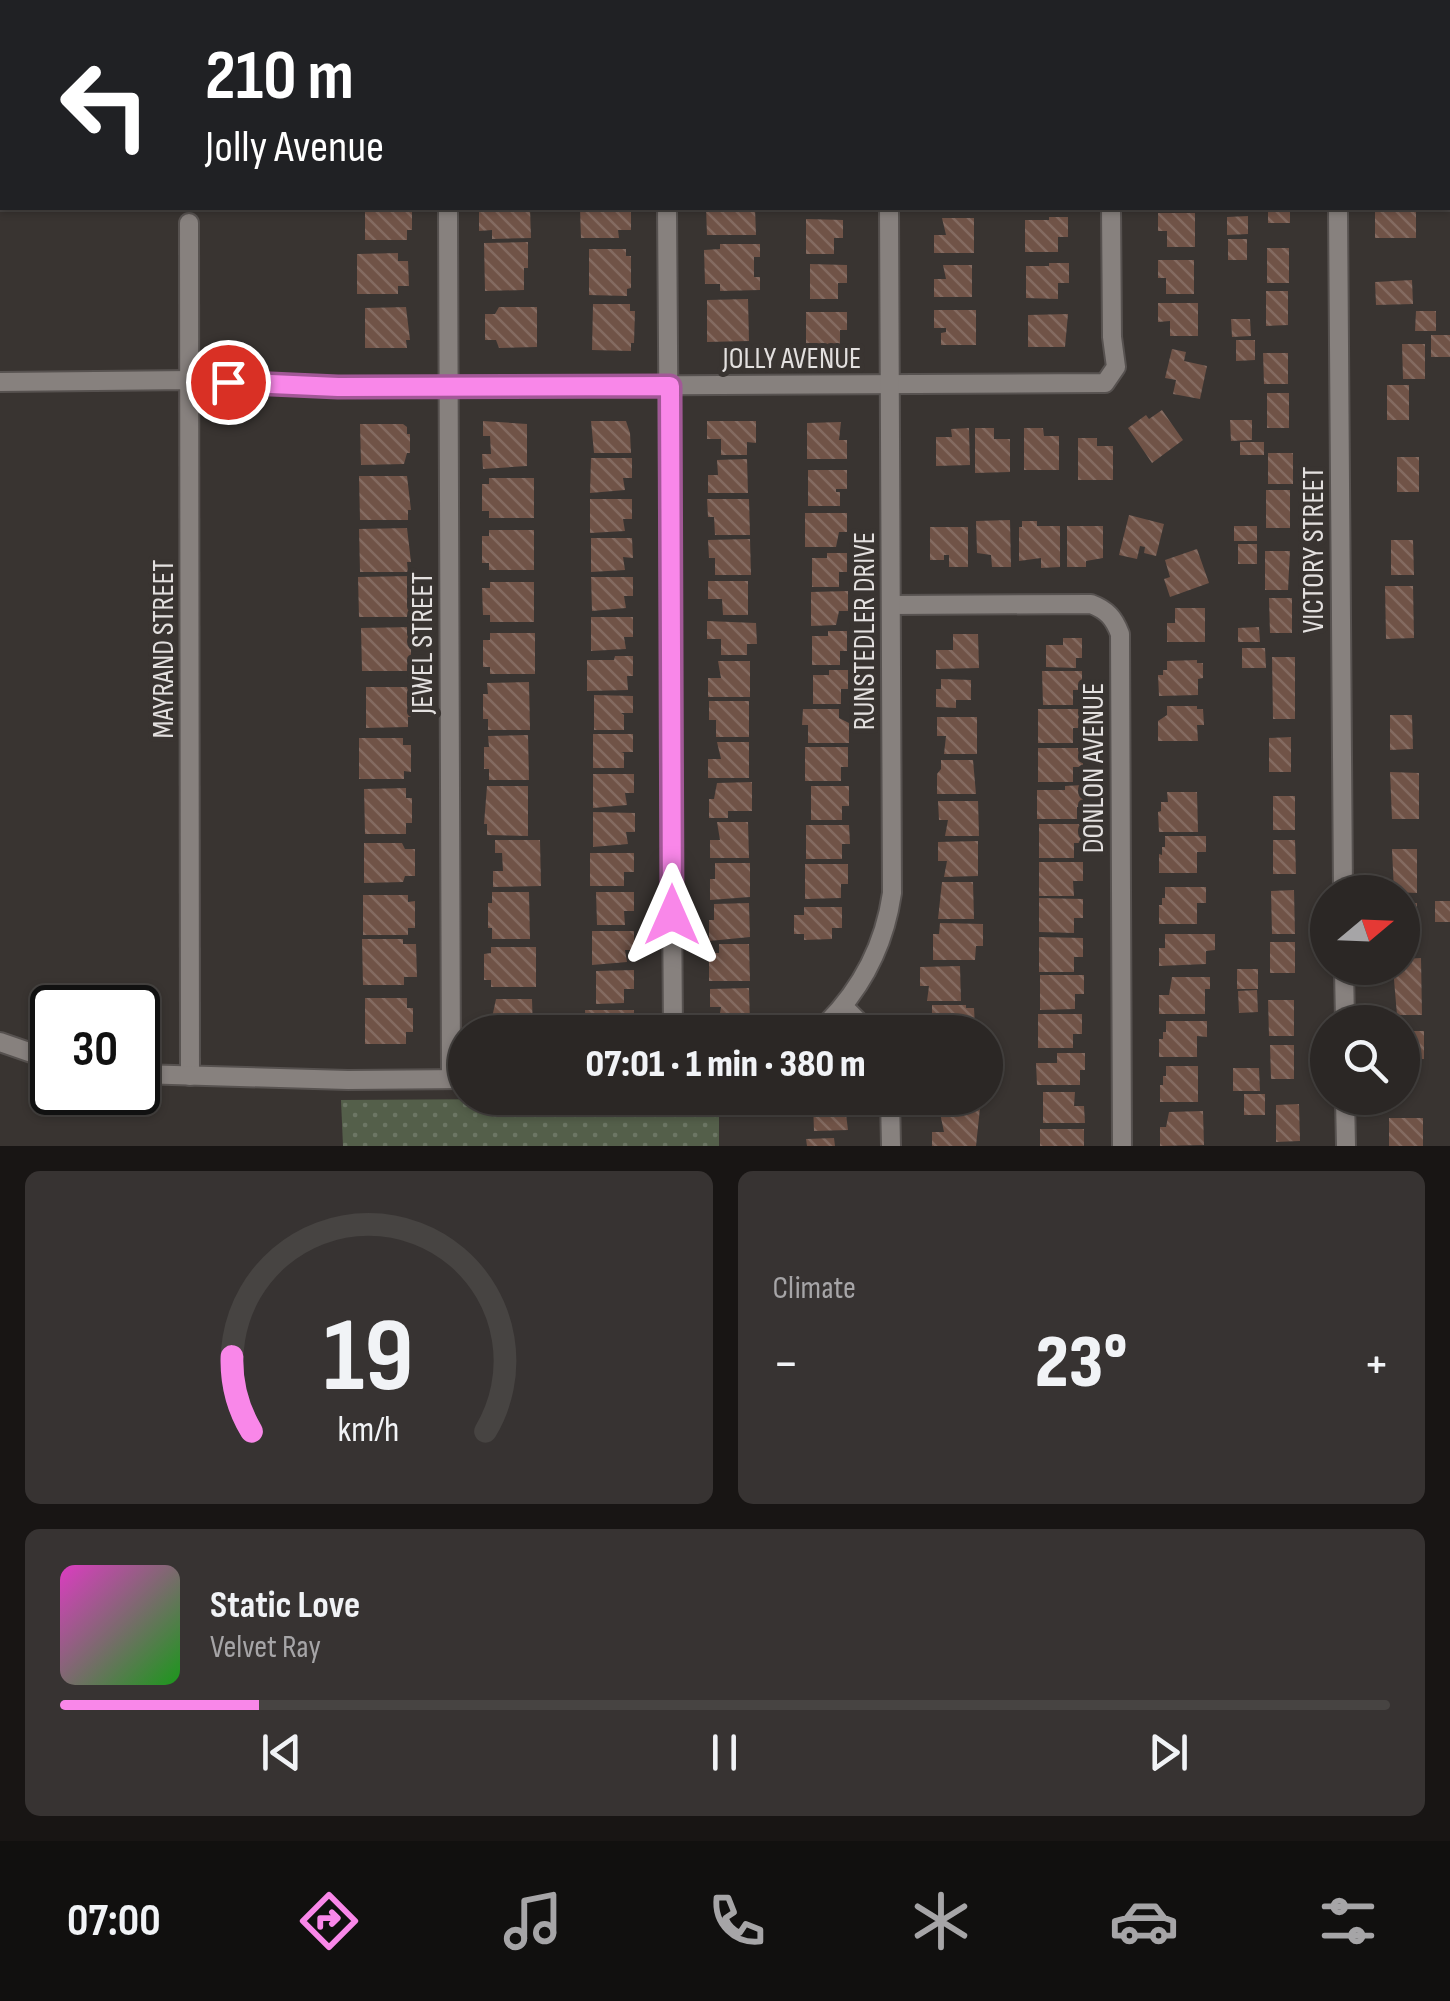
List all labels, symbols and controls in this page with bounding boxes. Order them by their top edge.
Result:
text: 210 m [205,35,354,119]
icon: left [40,40,170,170]
text: Jolly Avenue [205,120,384,175]
pin [186,340,271,425]
street label: JOLLY AVENUE [722,341,861,377]
icon: arrive [201,355,256,410]
street label: VICTORY STREET [1296,467,1332,633]
street label: RUNSTEDLER DRIVE [847,532,883,730]
street label: MAYRAND STREET [146,560,182,738]
street label: JEWEL STREET [405,572,441,715]
street label: DONLON AVENUE [1076,683,1112,853]
position arrow [620,863,724,967]
north arrow [1310,875,1420,985]
map controls [1310,875,1420,1115]
speed limit sign: 30 [30,985,160,1115]
button: search [1310,1005,1420,1115]
text: 07:01 · 1 min · 380 m [585,1042,866,1087]
text: Climate [773,1269,856,1308]
text: 19 [324,1295,414,1420]
text: 23° [1035,1318,1127,1409]
text: − [773,1331,799,1398]
text: + [1363,1331,1390,1398]
text: km/h [338,1409,400,1452]
text: Static Love [210,1583,360,1628]
text: Velvet Ray [210,1628,321,1667]
icon: previous [254,1725,309,1780]
icon: pause [697,1725,752,1780]
icon: next [1141,1725,1196,1780]
icon: directions [294,1886,364,1956]
icon: music [498,1886,568,1956]
icon: phone [702,1886,772,1956]
icon: climate [906,1886,976,1956]
icon: car [1109,1886,1179,1956]
icon: filters [1313,1886,1383,1956]
text: 07:00 [67,1894,161,1949]

